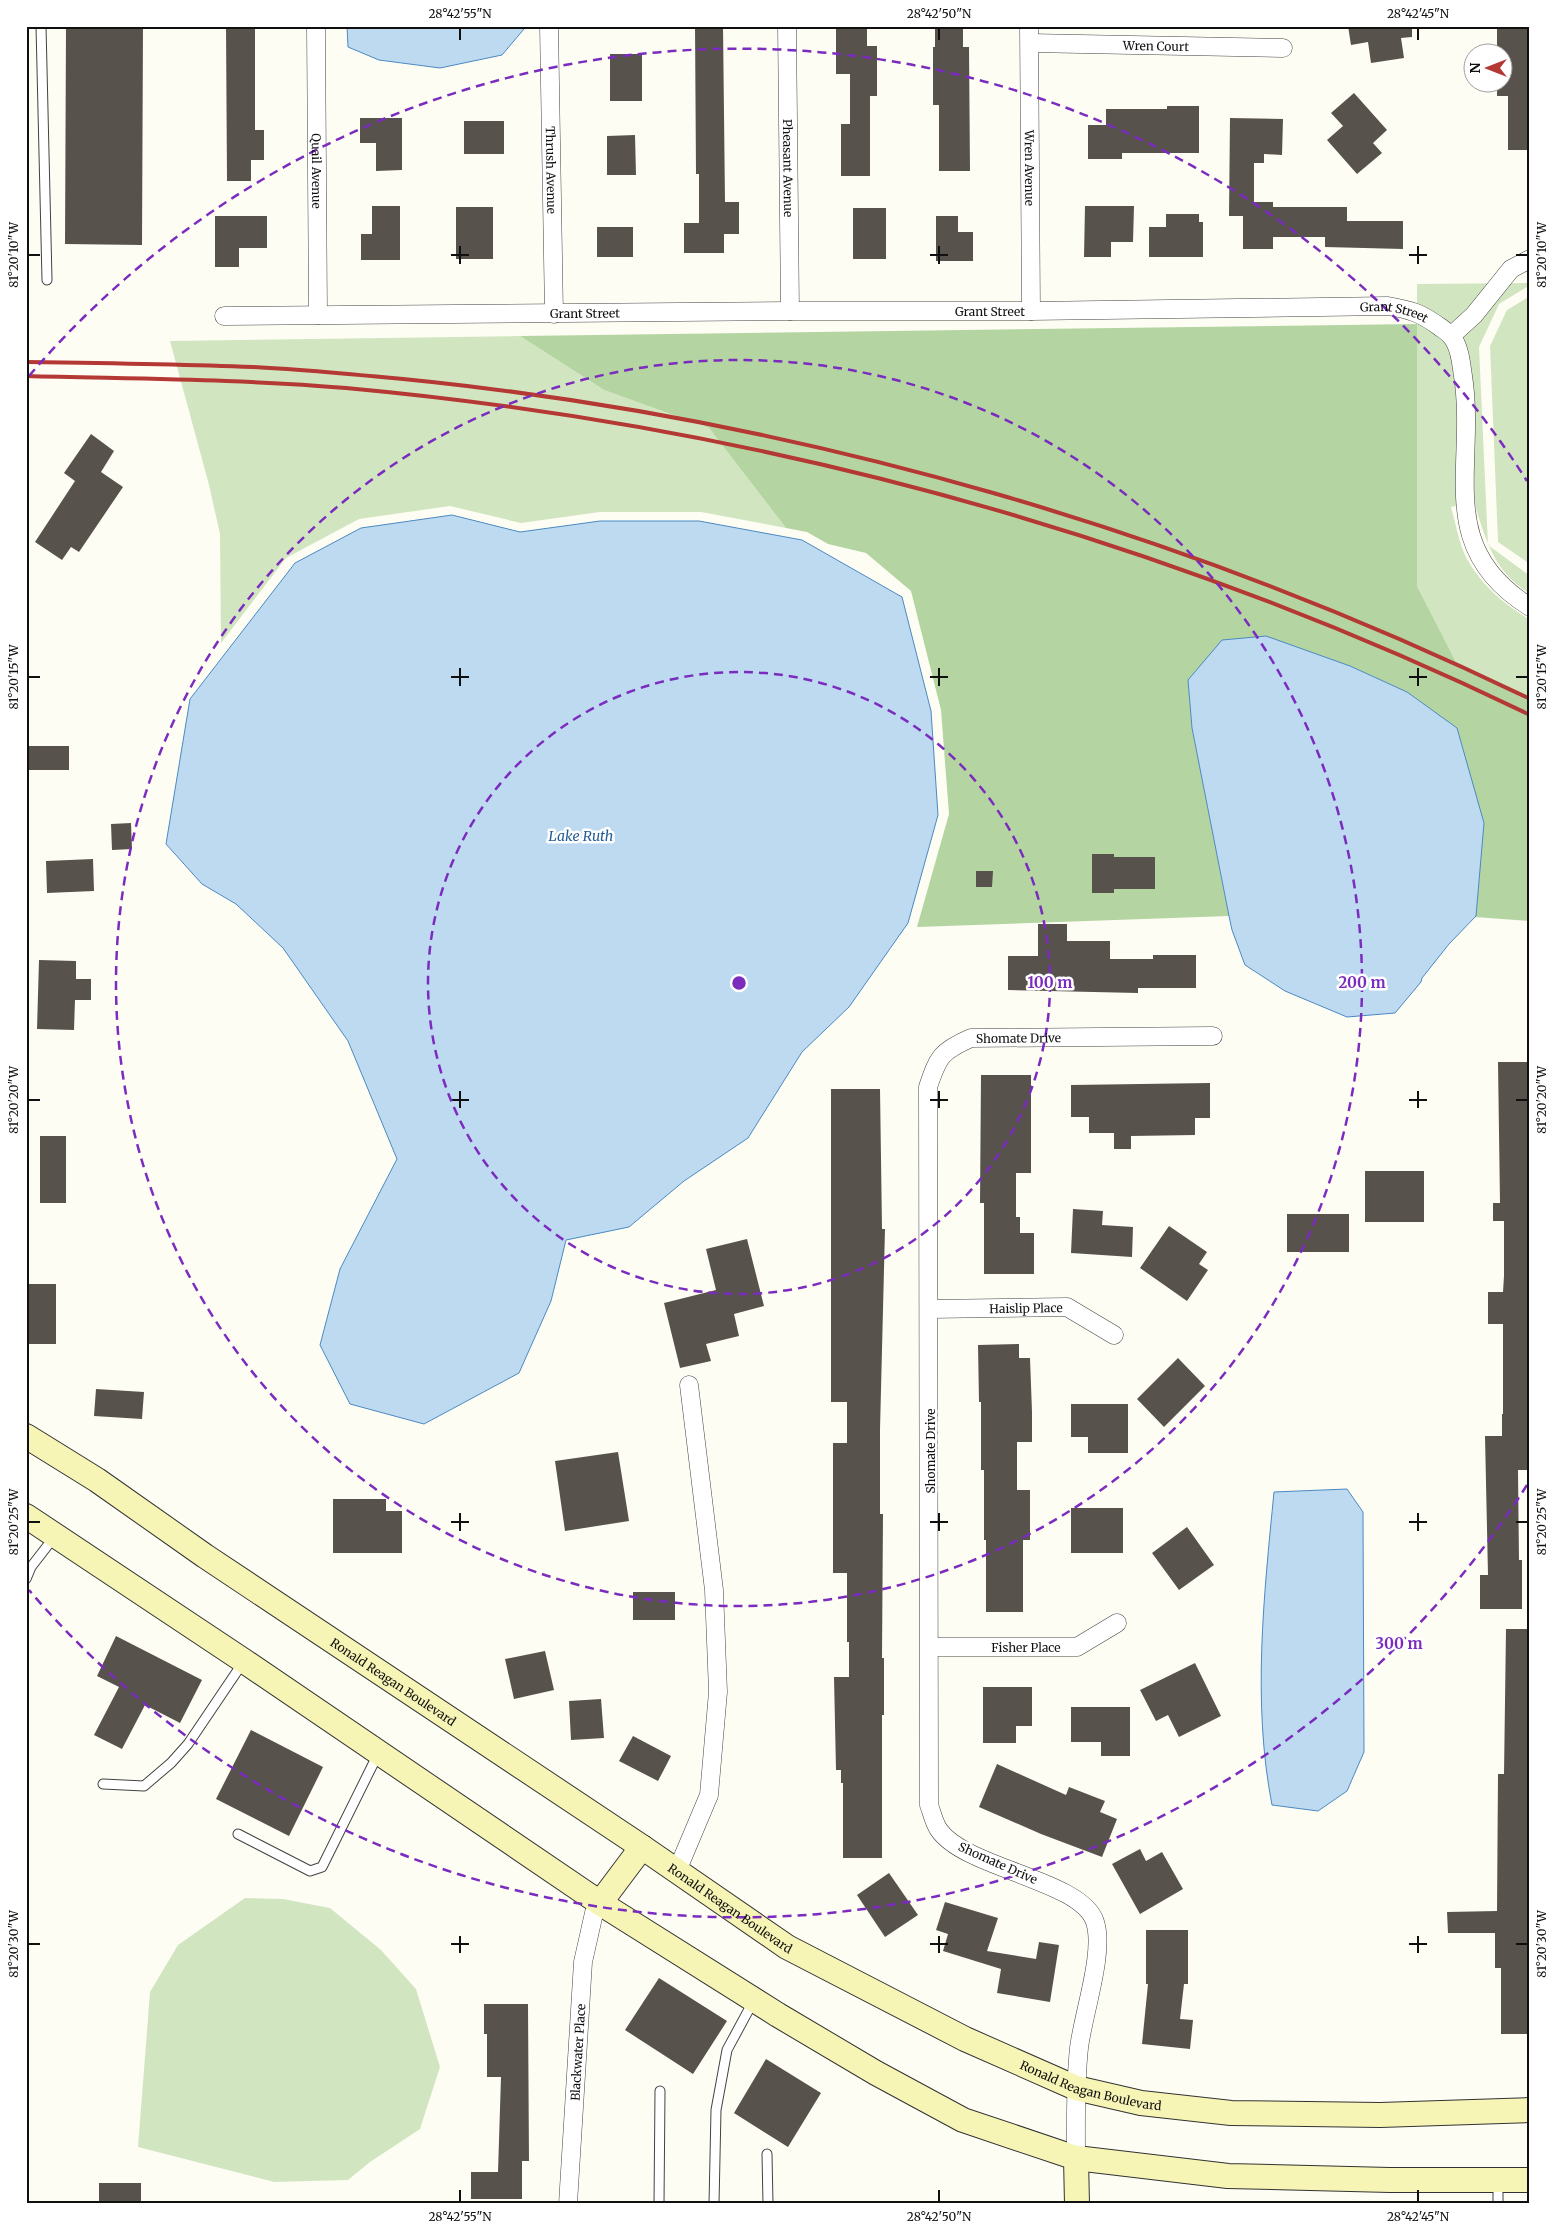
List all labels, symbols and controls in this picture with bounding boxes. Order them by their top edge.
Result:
text: 28°42'55"N [428,6,492,21]
text: 28°42'50"N [907,6,972,21]
text: 28°42'45"N [1387,6,1450,21]
street label: Wren Court [1122,37,1189,54]
north arrow [1464,42,1514,92]
text: N [1466,62,1484,74]
street label: Pheasant Avenue [780,119,797,217]
street label: Thrush Avenue [543,126,560,214]
street label: Wren Avenue [1022,129,1038,206]
street label: Quail Avenue [309,133,325,209]
text: 81°20'10"W [6,221,21,288]
text: 81°20'10"W [1534,221,1549,288]
street label: Grant Street [1360,298,1432,325]
street label: Grant Street [955,304,1025,319]
street label: Grant Street [550,305,620,321]
text: 81°20'15"W [6,644,21,709]
text: 81°20'15"W [1534,644,1549,709]
water label: Lake Ruth [549,827,613,845]
text: 100 m [1028,973,1072,992]
text: 200 m [1338,973,1386,992]
centre of rings [730,974,748,992]
street label: Shomate Drive [976,1030,1061,1045]
text: 81°20'20"W [6,1065,21,1134]
text: 81°20'20"W [1534,1065,1549,1134]
street label: Haislip Place [989,1300,1063,1316]
street label: Shomate Drive [923,1409,938,1493]
text: 81°20'25"W [6,1488,21,1555]
text: 81°20'25"W [1534,1488,1549,1555]
street label: Ronald Reagan Boulevard [328,1634,459,1729]
text: 300 m [1375,1634,1423,1653]
street label: Fisher Place [991,1640,1061,1655]
street label: Shomate Drive [956,1839,1040,1887]
street label: Ronald Reagan Boulevard [665,1860,795,1956]
text: 81°20'30"W [6,1909,21,1978]
text: 81°20'30"W [1534,1909,1549,1978]
street label: Blackwater Place [567,2003,588,2101]
street label: Ronald Reagan Boulevard [1018,2057,1162,2113]
text: 28°42'55"N [428,2209,492,2224]
text: 28°42'50"N [907,2209,972,2224]
text: 28°42'45"N [1387,2209,1450,2224]

